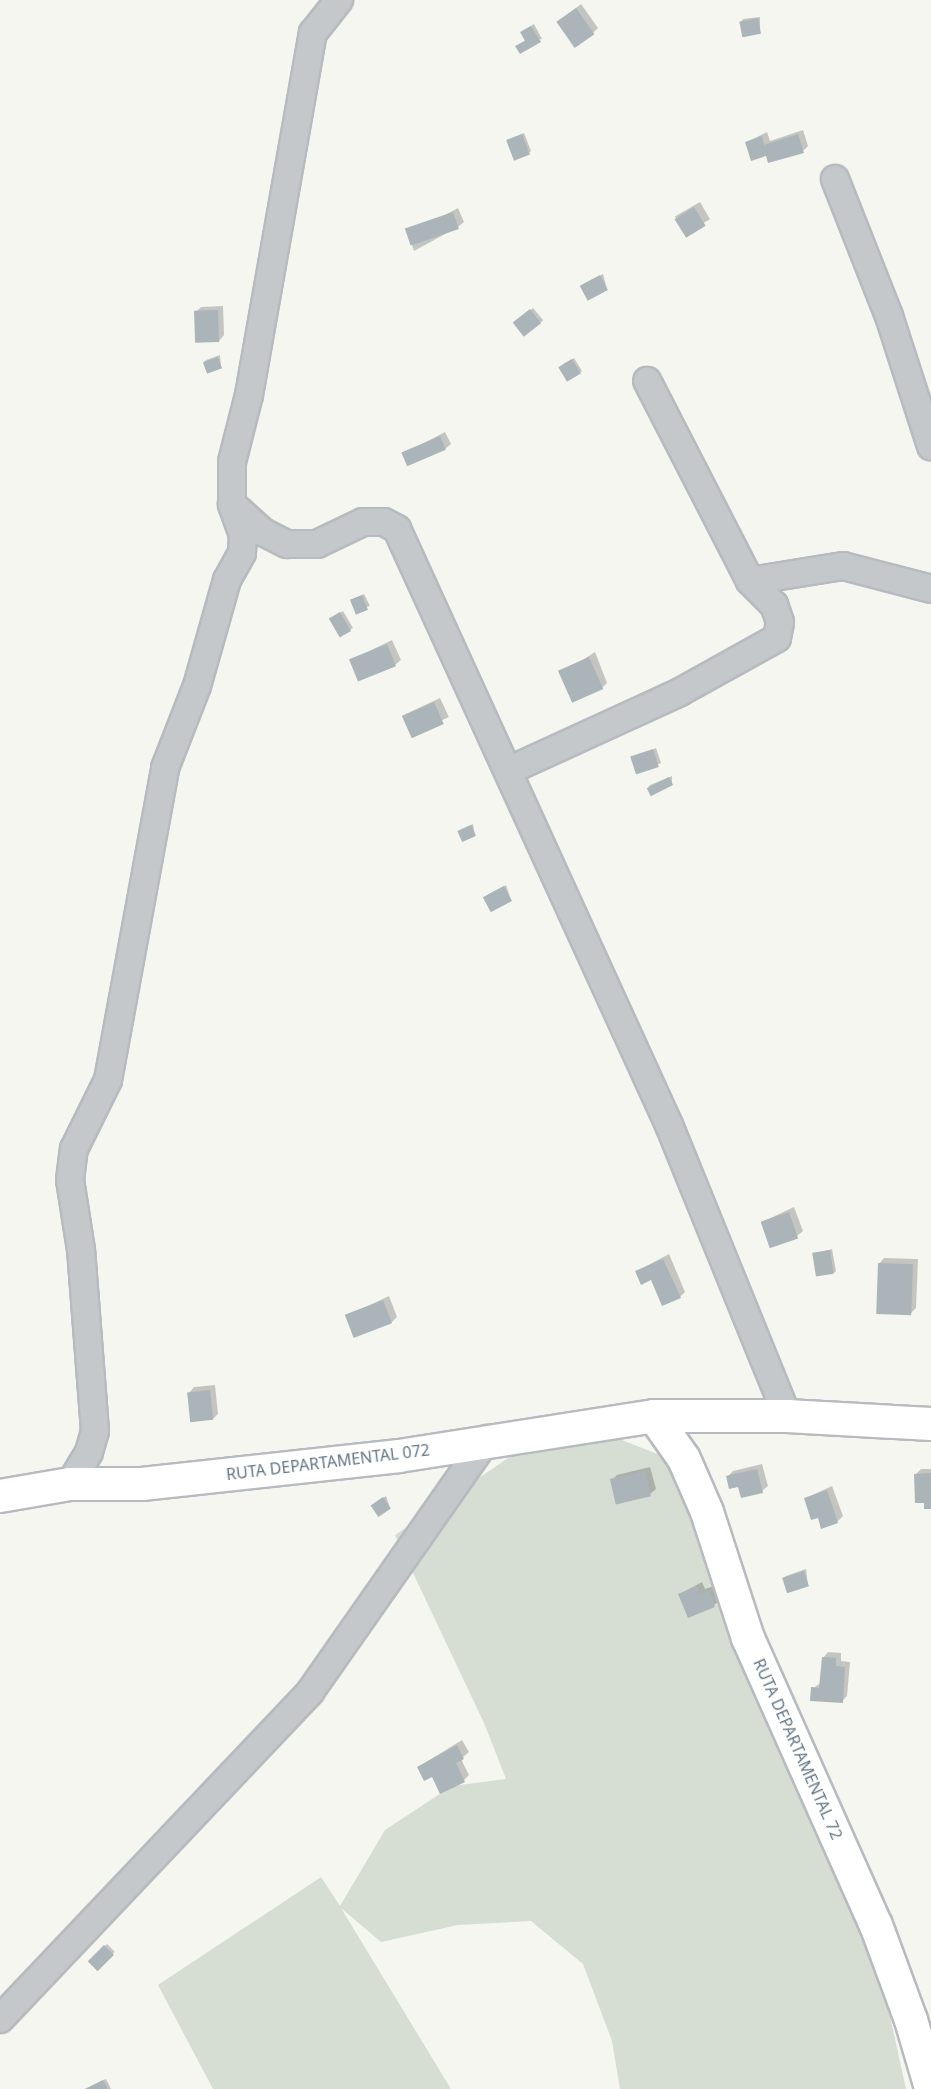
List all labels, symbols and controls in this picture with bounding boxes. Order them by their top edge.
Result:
street label: RUTA DEPARTAMENTAL 072 [225,1440,431,1484]
street label: RUTA DEPARTAMENTAL 72 [749,1656,847,1842]

